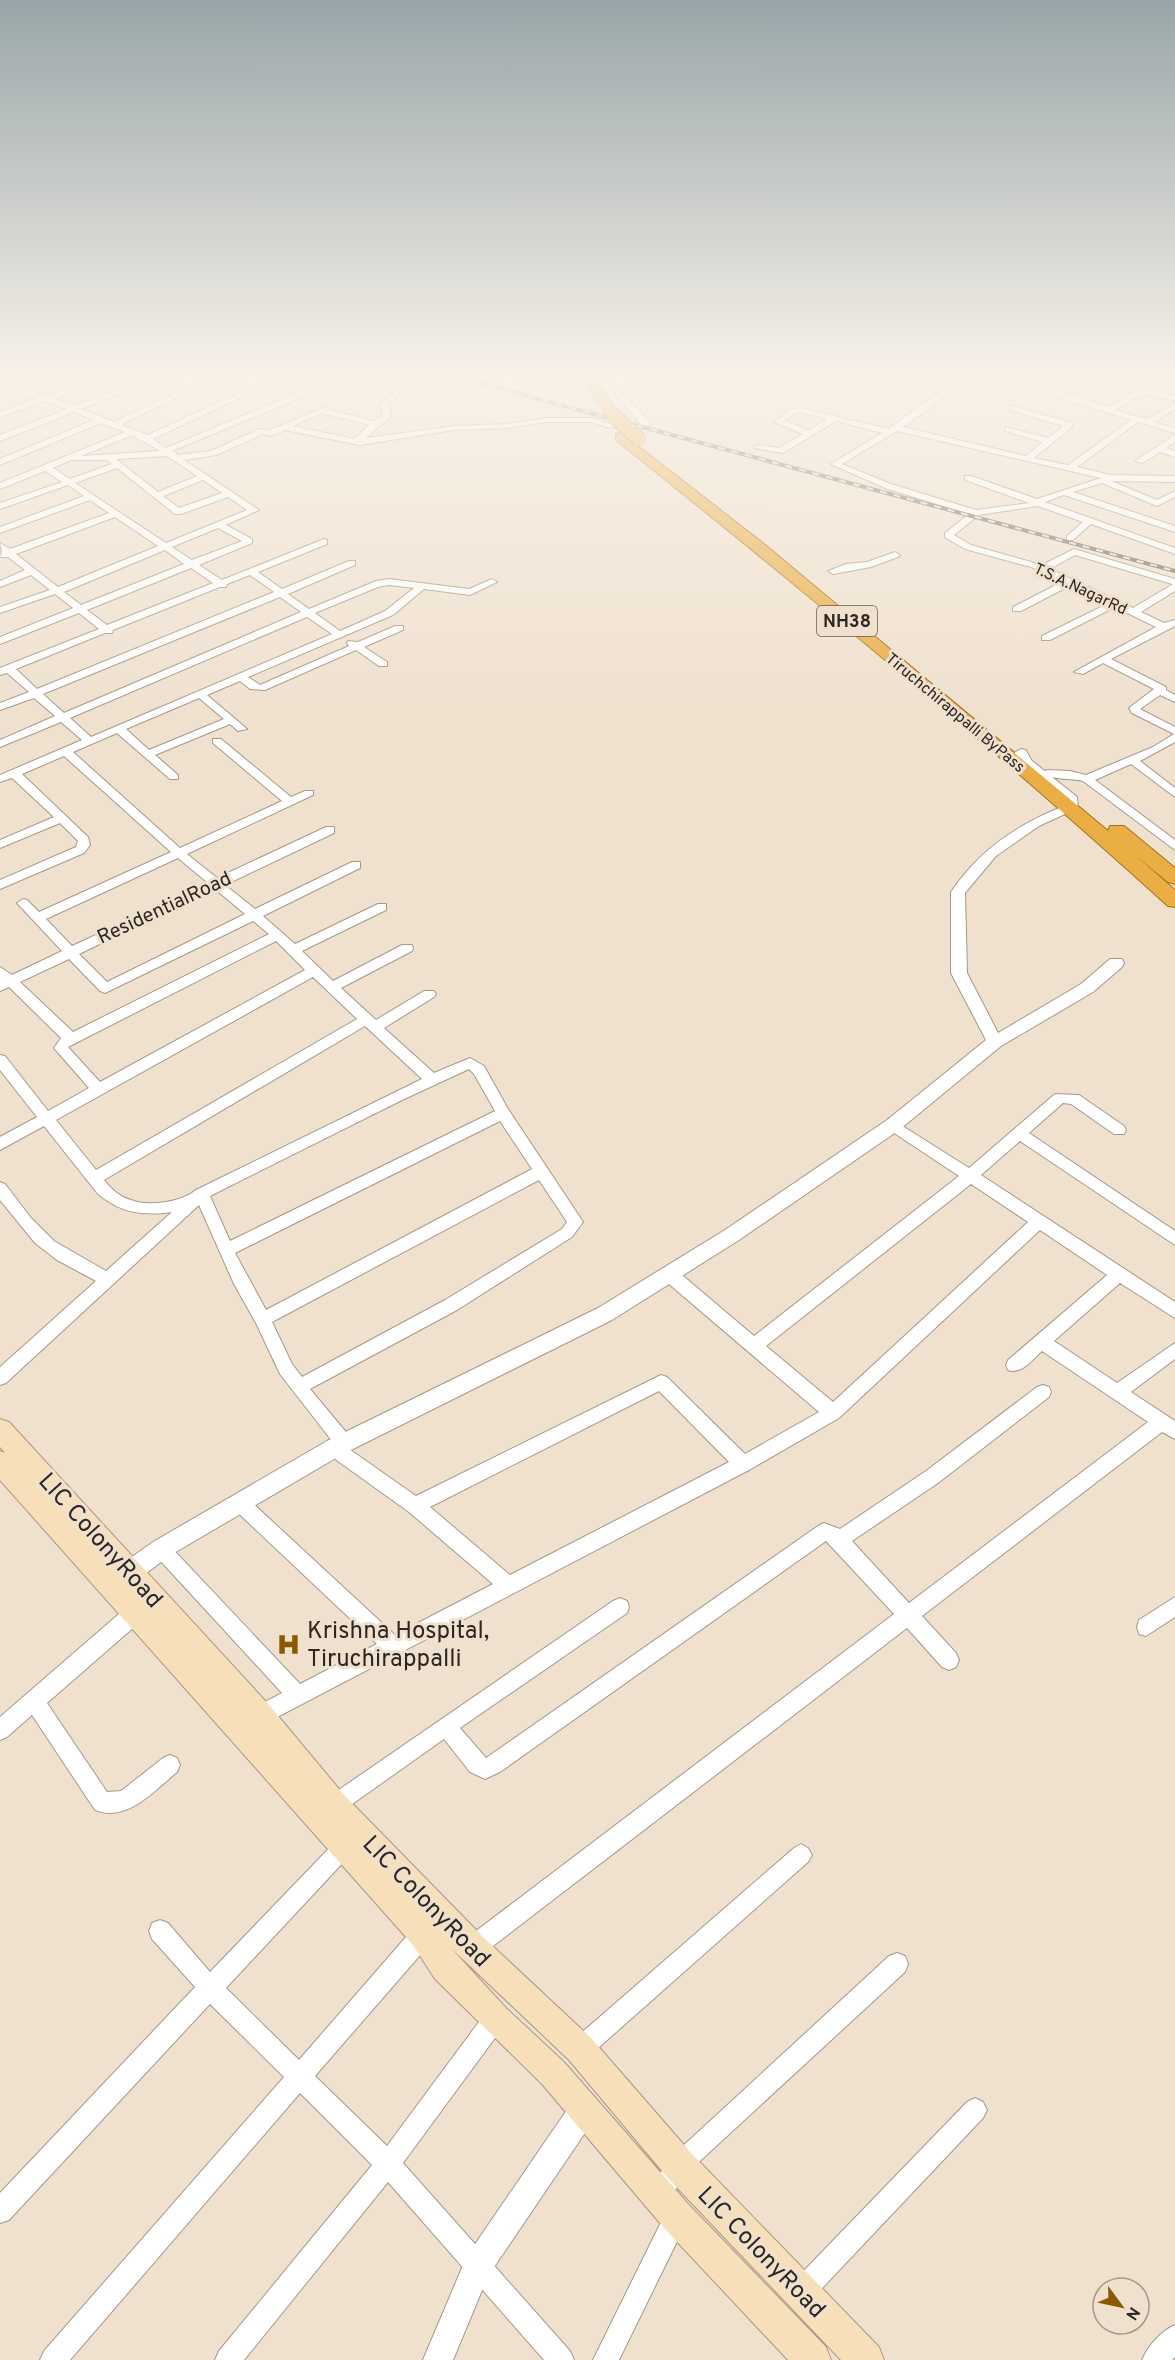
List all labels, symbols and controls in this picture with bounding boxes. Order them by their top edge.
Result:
street label: T.S.A.NagarRd [1030,559,1130,620]
road number: NH38 [817,606,877,636]
street label: Tiruchchirappalli ByPass [881,649,1028,778]
street label: ResidentialRoad [94,866,236,951]
street label: LIC ColonyRoad [31,1468,168,1615]
place label: Krishna Hospital, Tiruchirappalli [307,1617,489,1675]
hospital icon: Krishna Hospital, Tiruchirappalli [276,1631,302,1657]
street label: LIC ColonyRoad [355,1830,496,1975]
street label: LIC ColonyRoad [690,2181,831,2326]
north arrow [1091,2276,1151,2336]
text: N [1120,2303,1143,2323]

